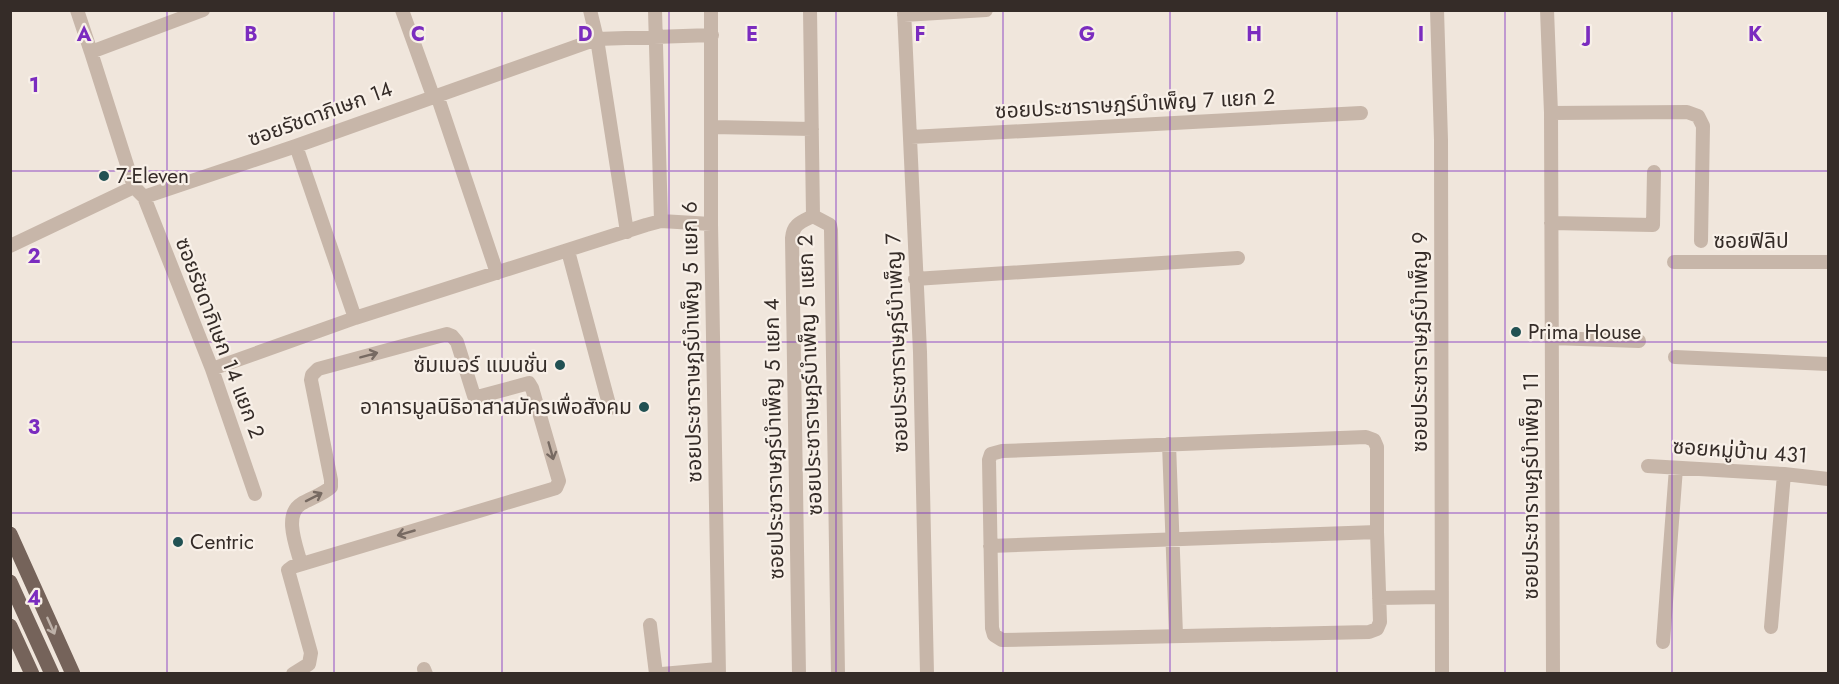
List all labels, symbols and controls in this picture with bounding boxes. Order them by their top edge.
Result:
text: A [76,20,92,49]
text: B [244,20,258,49]
text: C [411,20,425,49]
text: D [578,20,592,49]
text: E [746,20,758,49]
text: F [914,20,926,49]
text: G [1079,20,1095,49]
text: H [1246,20,1262,49]
text: I [1418,20,1424,49]
text: J [1581,20,1591,49]
text: K [1748,20,1762,49]
text: 1 [29,71,39,100]
street label: ซอยรัชดาภิเษก 14 [243,74,397,154]
street label: ซอยประชาราษฎร์บำเพ็ญ 7 แยก 2 [994,82,1276,126]
place label: 7-Eleven [116,161,189,191]
marker: 7-Eleven [97,169,111,183]
street label: ซอยประชาราษฎร์บำเพ็ญ 5 แยก 6 [675,201,709,483]
street label: ซอยฟิลิป [1713,226,1789,256]
street label: ซอยประชาราษฎร์บำเพ็ญ 9 [1405,232,1435,452]
street label: ซอยรัชดาภิเษก 14 แยก 2 [168,233,272,443]
street label: ซอยประชาราษฎร์บำเพ็ญ 7 [878,233,916,453]
street label: ซอยประชาราษฎร์บำเพ็ญ 5 แยก 2 [790,234,830,516]
text: 2 [27,242,41,271]
street label: ซอยประชาราษฎร์บำเพ็ญ 5 แยก 4 [757,298,791,580]
place label: Prima House [1528,317,1642,347]
marker: Prima House [1509,325,1523,339]
one-way arrow [359,349,378,360]
place label: ซัมเมอร์ แมนชั่น [414,350,548,380]
marker: ซัมเมอร์ แมนชั่น [553,358,567,372]
street label: ซอยประชาราษฎร์บำเพ็ญ 11 [1516,372,1546,600]
place label: อาคารมูลนิธิอาสาสมัครเพื่อสังคม [360,392,632,422]
marker: อาคารมูลนิธิอาสาสมัครเพื่อสังคม [637,400,651,414]
text: 3 [28,413,40,442]
street label: ซอยหมู่บ้าน 431 [1672,431,1808,471]
one-way arrow [546,442,557,461]
one-way arrow [305,491,323,503]
place label: Centric [190,527,254,557]
one-way arrow [397,528,416,539]
marker: Centric [171,535,185,549]
text: 4 [27,584,41,613]
one-way arrow [46,616,58,634]

